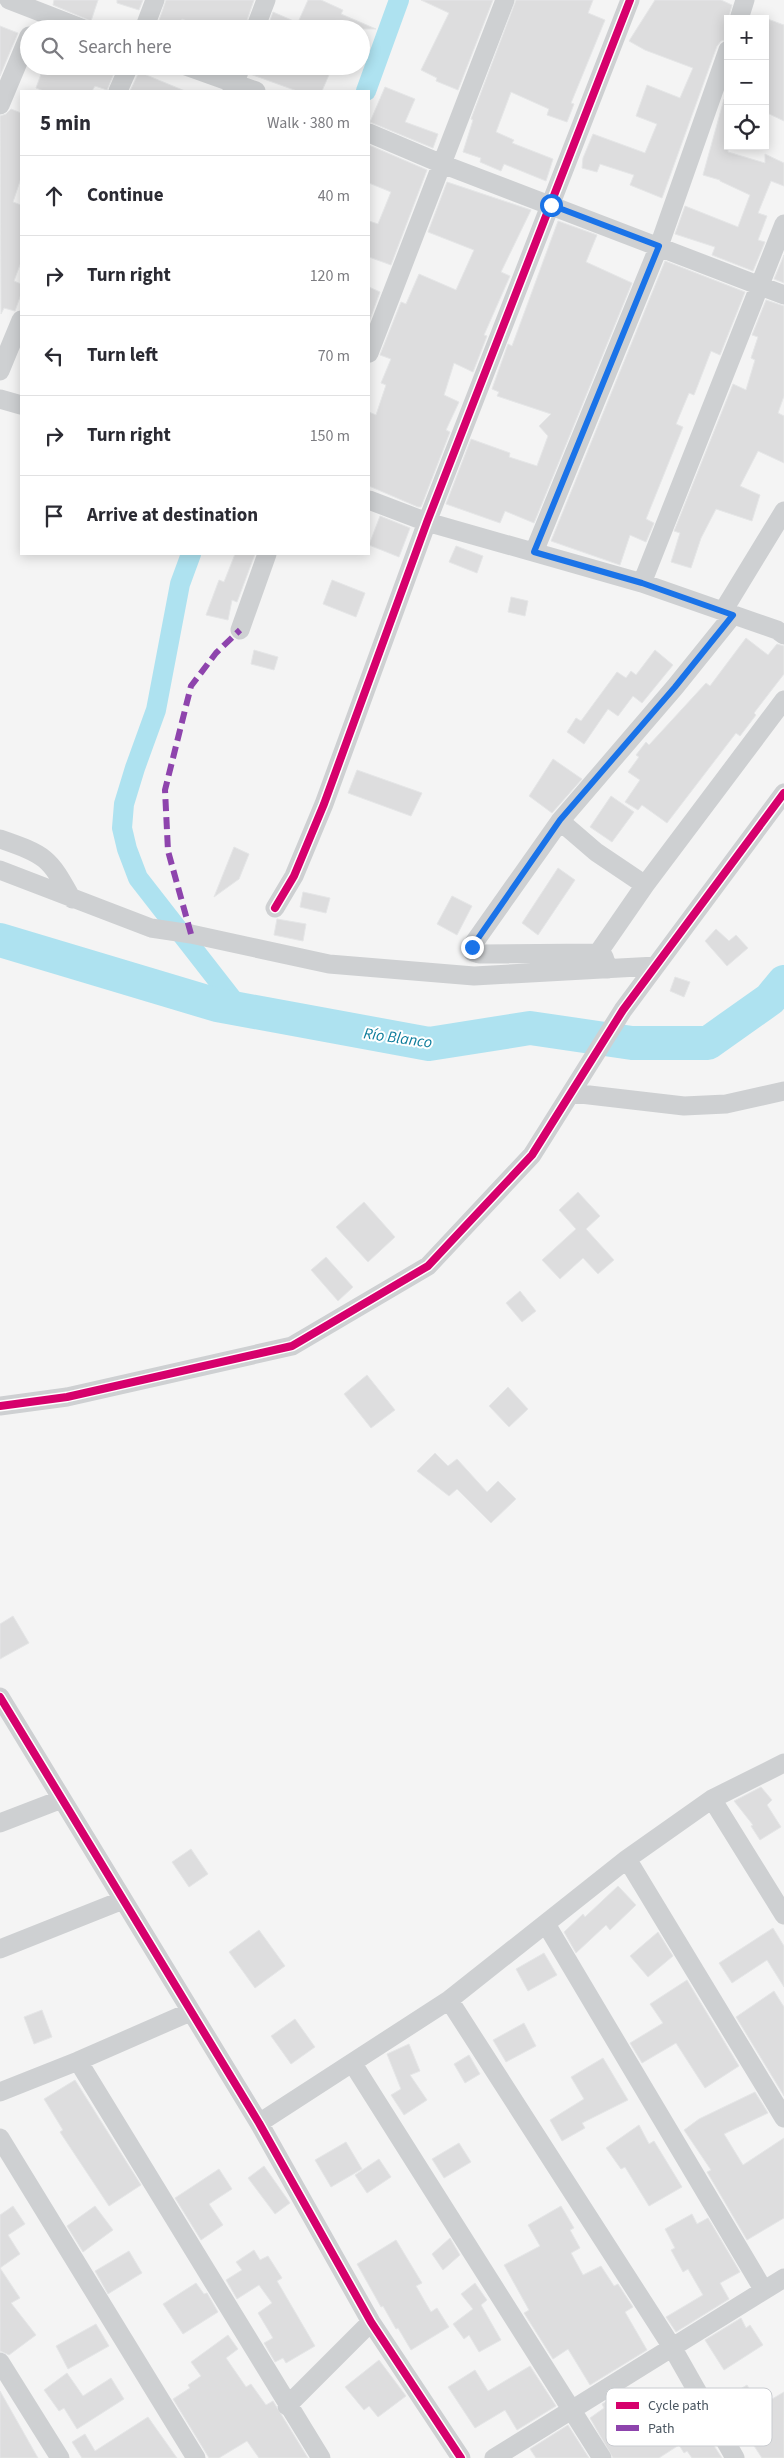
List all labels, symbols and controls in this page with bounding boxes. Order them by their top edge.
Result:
map controls [724,15,769,150]
button: + [724,15,769,60]
search box [20,20,370,75]
icon: search [38,34,66,62]
text: Search here [78,34,172,61]
button: − [724,60,769,105]
button: locate [724,105,769,150]
text: 5 min [40,108,91,138]
text: Walk · 380 m [267,112,350,134]
icon: ahead [40,182,68,210]
text: Continue [87,182,164,209]
text: 40 m [318,185,350,207]
route start [540,194,563,217]
icon: right [40,262,68,290]
text: Turn right [87,262,171,289]
text: 120 m [310,265,350,287]
icon: left [40,342,68,370]
text: Turn left [87,342,158,369]
text: 70 m [318,345,350,367]
icon: right [40,422,68,450]
text: Turn right [87,422,171,449]
text: 150 m [310,425,350,447]
icon: arrive [40,502,68,530]
text: Arrive at destination [87,502,258,529]
route end [461,936,484,959]
water label: Río Blanco [362,1022,434,1054]
legend [606,2388,772,2446]
text: Cycle path [648,2396,709,2416]
text: Path [648,2419,675,2439]

